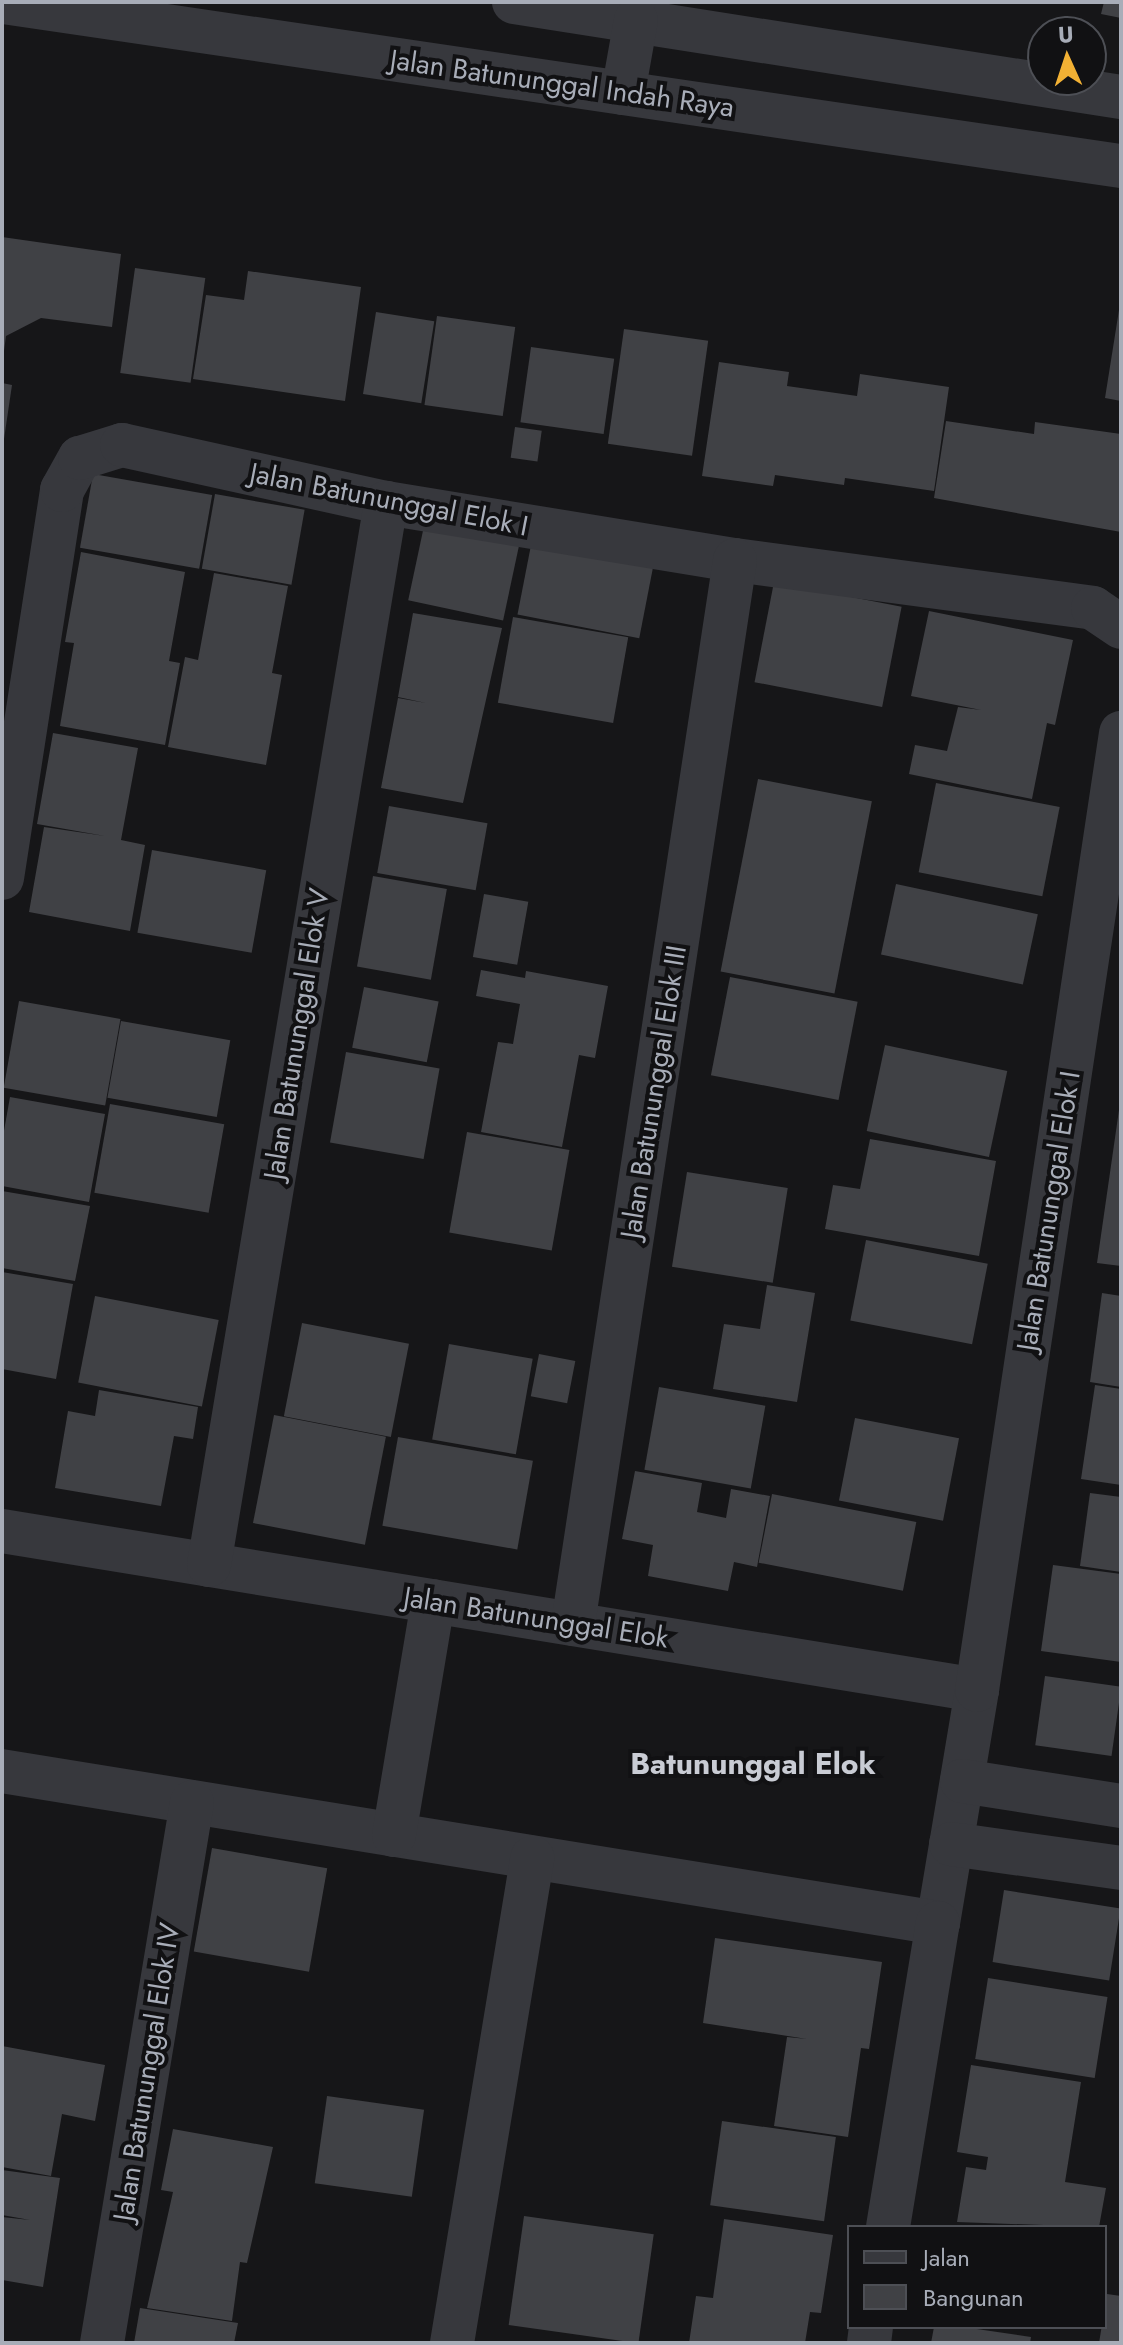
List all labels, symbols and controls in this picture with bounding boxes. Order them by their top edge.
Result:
north arrow [1027,16,1107,96]
text: U [1057,18,1074,50]
street label: Jalan Batununggal Indah Raya [388,43,736,125]
street label: Jalan Batununggal Elok I [247,457,531,543]
street label: Jalan Batununggal Elok V [257,886,337,1182]
street label: Jalan Batununggal Elok III [614,943,694,1241]
street label: Jalan Batununggal Elok I [1010,1069,1088,1353]
street label: Jalan Batununggal Elok [401,1580,671,1656]
district label: Batununggal Elok [630,1746,876,1782]
street label: Jalan Batununggal Elok IV [107,1921,187,2223]
legend [847,2225,1107,2329]
text: Jalan [923,2240,970,2275]
text: Bangunan [923,2280,1024,2315]

